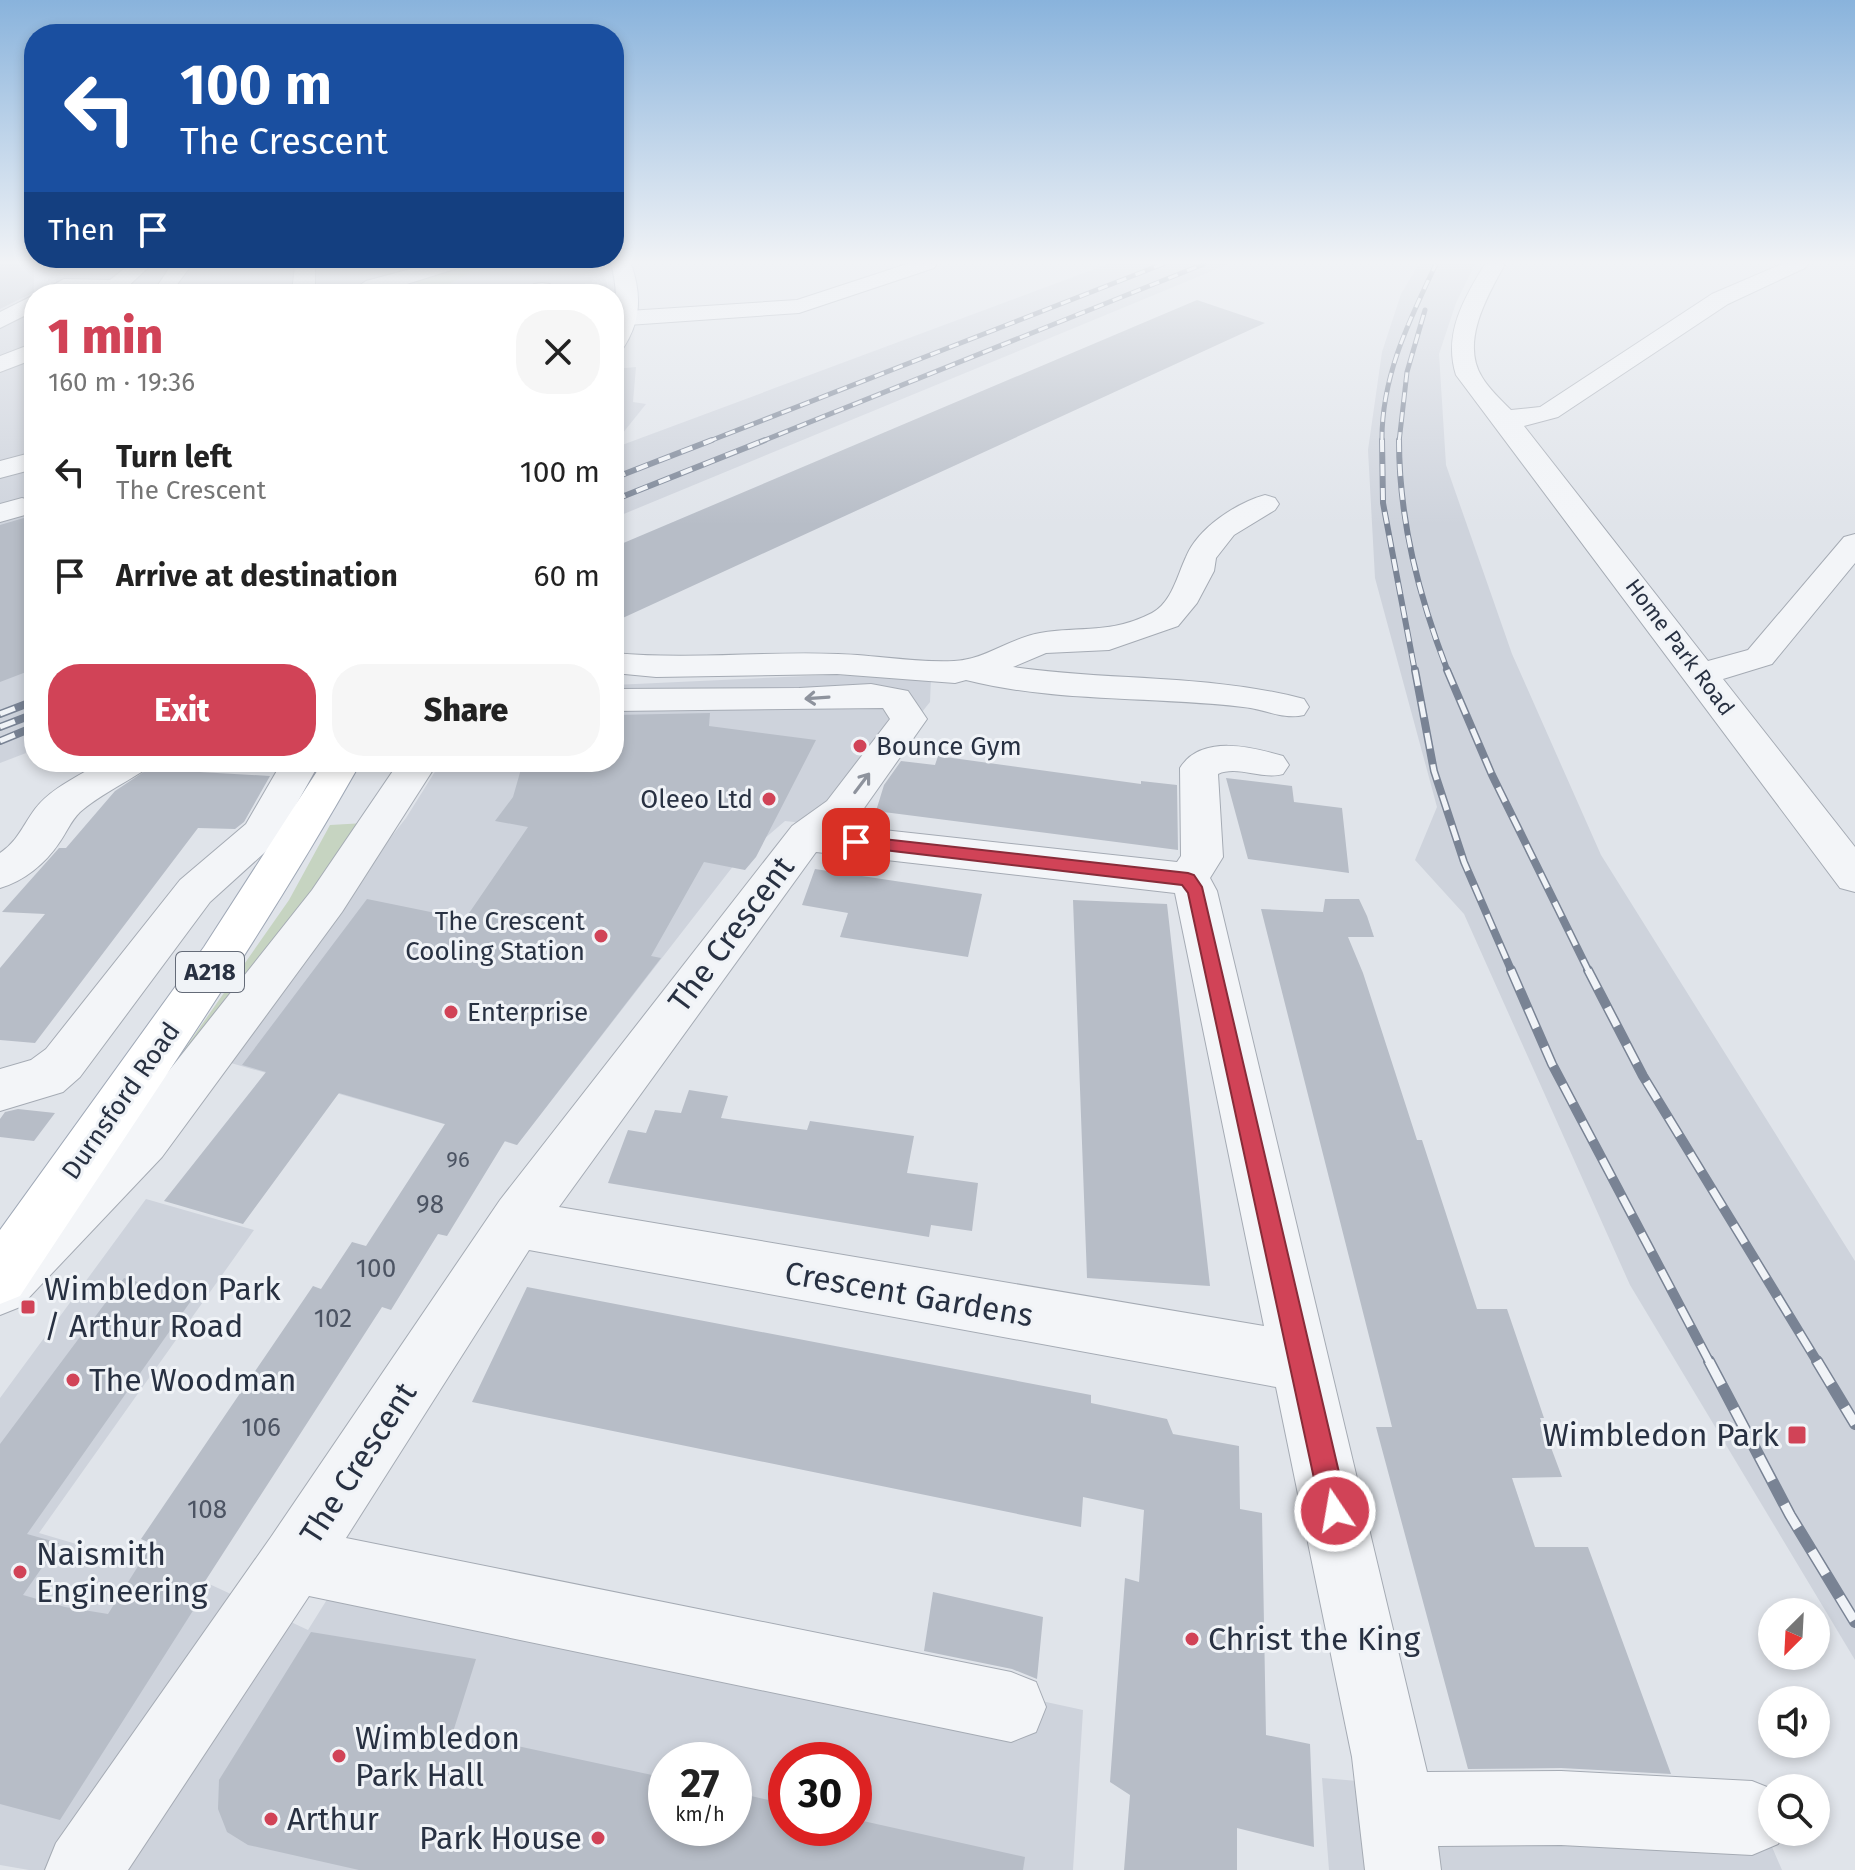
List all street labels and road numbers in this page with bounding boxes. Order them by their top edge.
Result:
street label: Home Park Road [1620,573,1740,721]
street label: The Crescent [660,848,802,1019]
road number: A218 [176,952,244,992]
street label: Durnsford Road [55,1017,187,1185]
street label: Crescent Gardens [782,1253,1036,1335]
street label: The Crescent [292,1375,425,1551]

